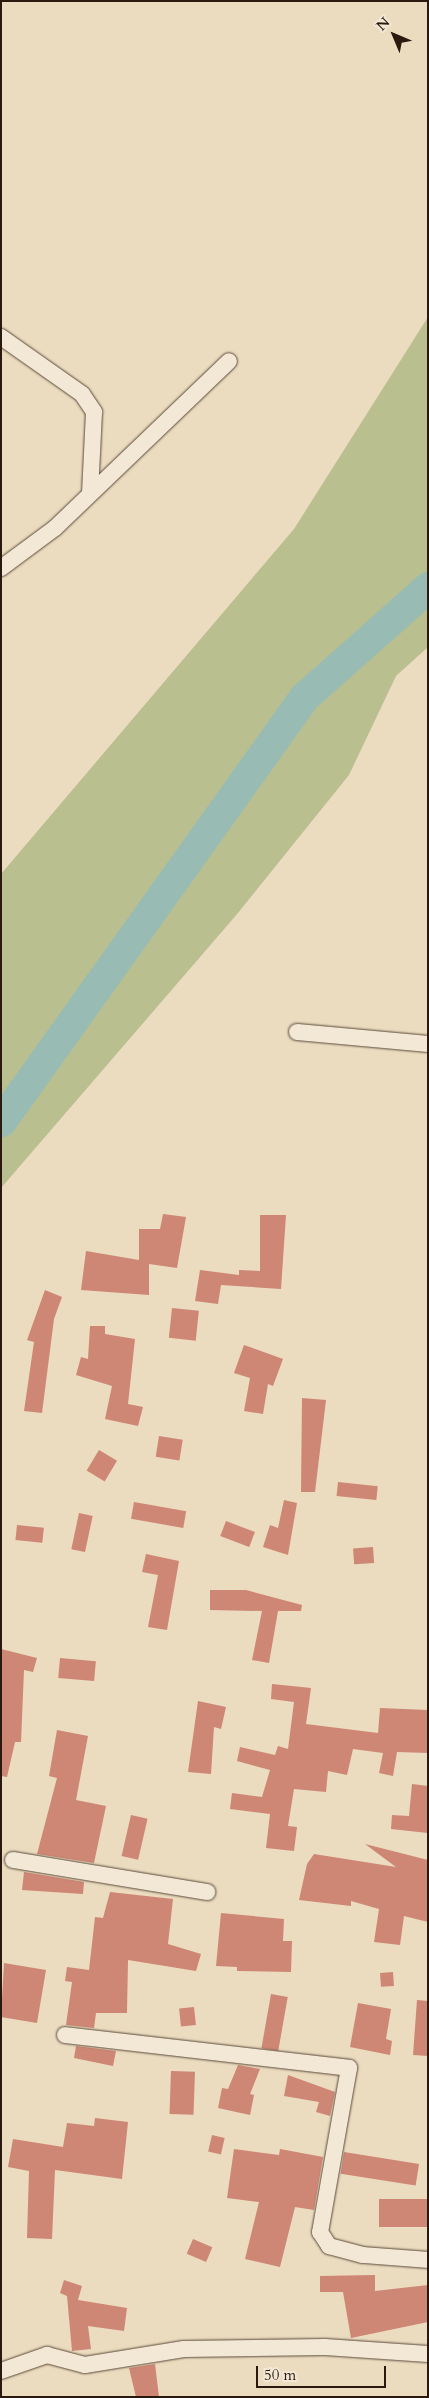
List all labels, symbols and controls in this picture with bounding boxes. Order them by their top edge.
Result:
north arrow [369,10,419,60]
text: N [372,13,394,35]
scale bar [259,2356,389,2388]
text: 50 m [264,2365,296,2385]

